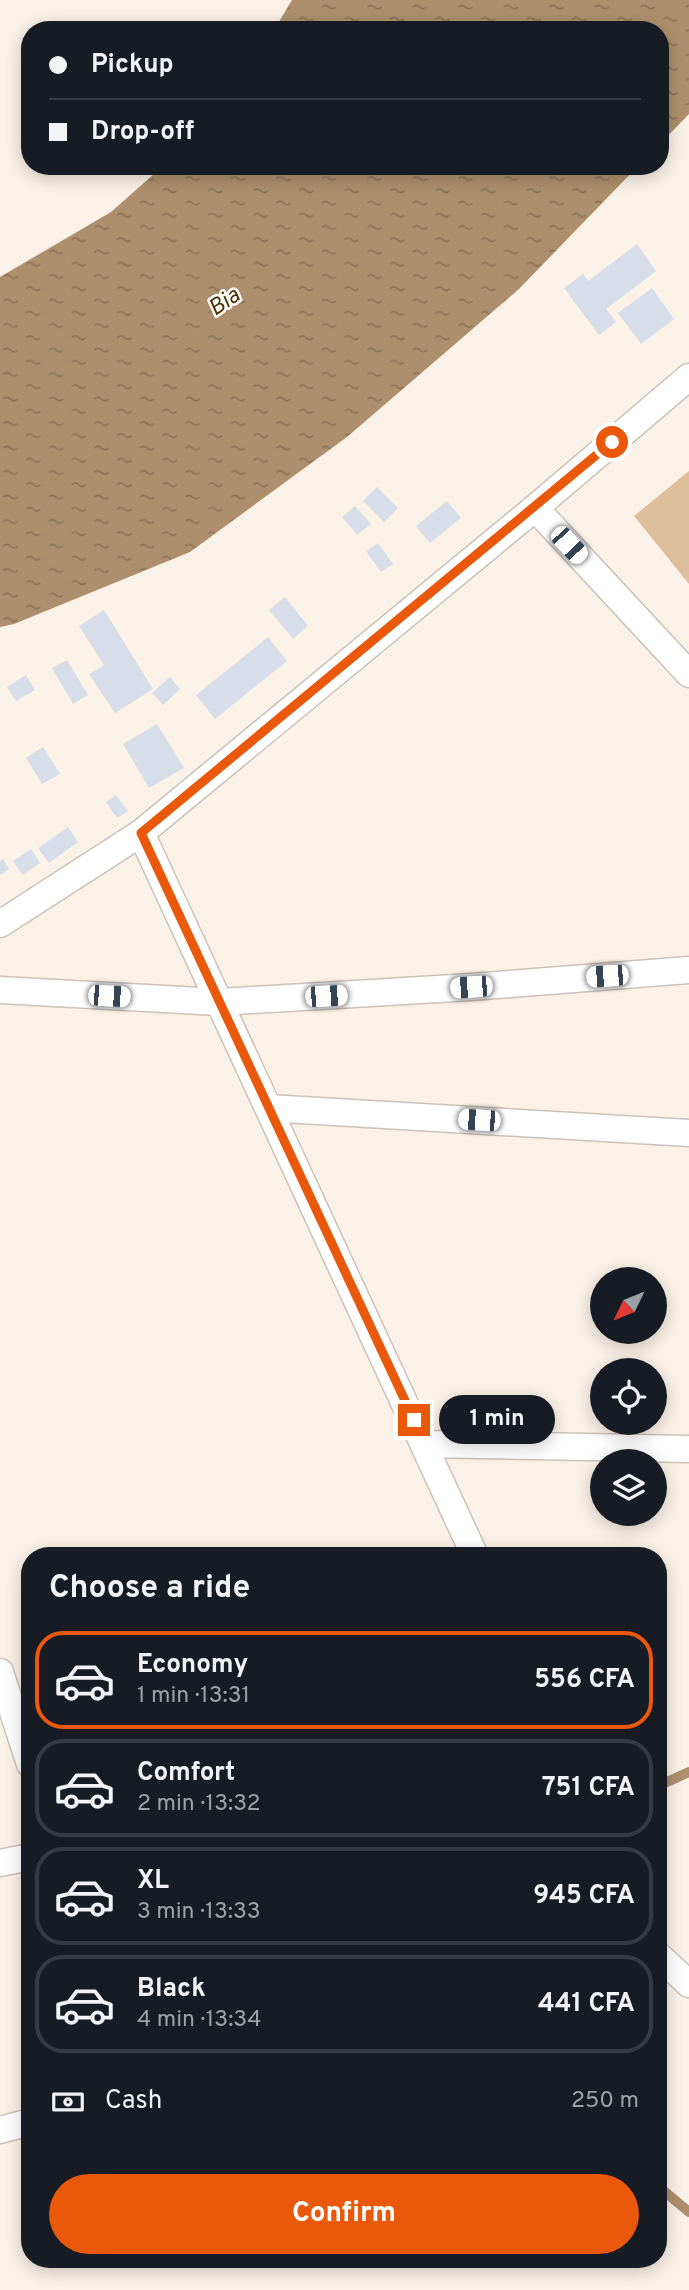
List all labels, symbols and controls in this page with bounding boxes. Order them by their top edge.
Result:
text: Pickup [91,49,174,82]
text: Drop-off [91,116,194,149]
water label: Bia [204,282,246,324]
route start [596,426,628,458]
car [547,522,592,568]
car [586,964,629,988]
car [450,975,493,999]
car [88,984,131,1008]
car [305,984,348,1008]
car [458,1108,501,1132]
north arrow [590,1267,667,1344]
map controls [590,1267,667,1526]
button: locate [590,1358,667,1435]
callout: 1 min [438,1396,554,1444]
route end [398,1404,430,1436]
text: 1 min [469,1405,525,1434]
button: layers [590,1449,667,1526]
text: Choose a ride [49,1569,250,1609]
icon: car [53,1649,116,1712]
text: Economy [137,1649,248,1682]
text: 556 CFA [534,1664,635,1697]
text: 1 min · 13:31 [137,1682,250,1711]
icon: car [53,1757,116,1820]
text: Comfort [137,1757,235,1790]
text: 751 CFA [542,1772,635,1805]
text: 2 min · 13:32 [137,1790,261,1819]
icon: car [53,1865,116,1928]
text: XL [137,1865,169,1898]
text: 945 CFA [533,1880,635,1913]
text: 3 min · 13:33 [137,1898,261,1927]
icon: car [53,1973,116,2036]
text: Black [137,1973,206,2006]
text: 441 CFA [538,1988,635,2021]
text: 4 min · 13:34 [137,2006,262,2035]
icon: cash [49,2083,87,2121]
text: Cash [105,2085,162,2118]
text: 250 m [571,2087,639,2116]
button: Confirm [49,2174,639,2254]

